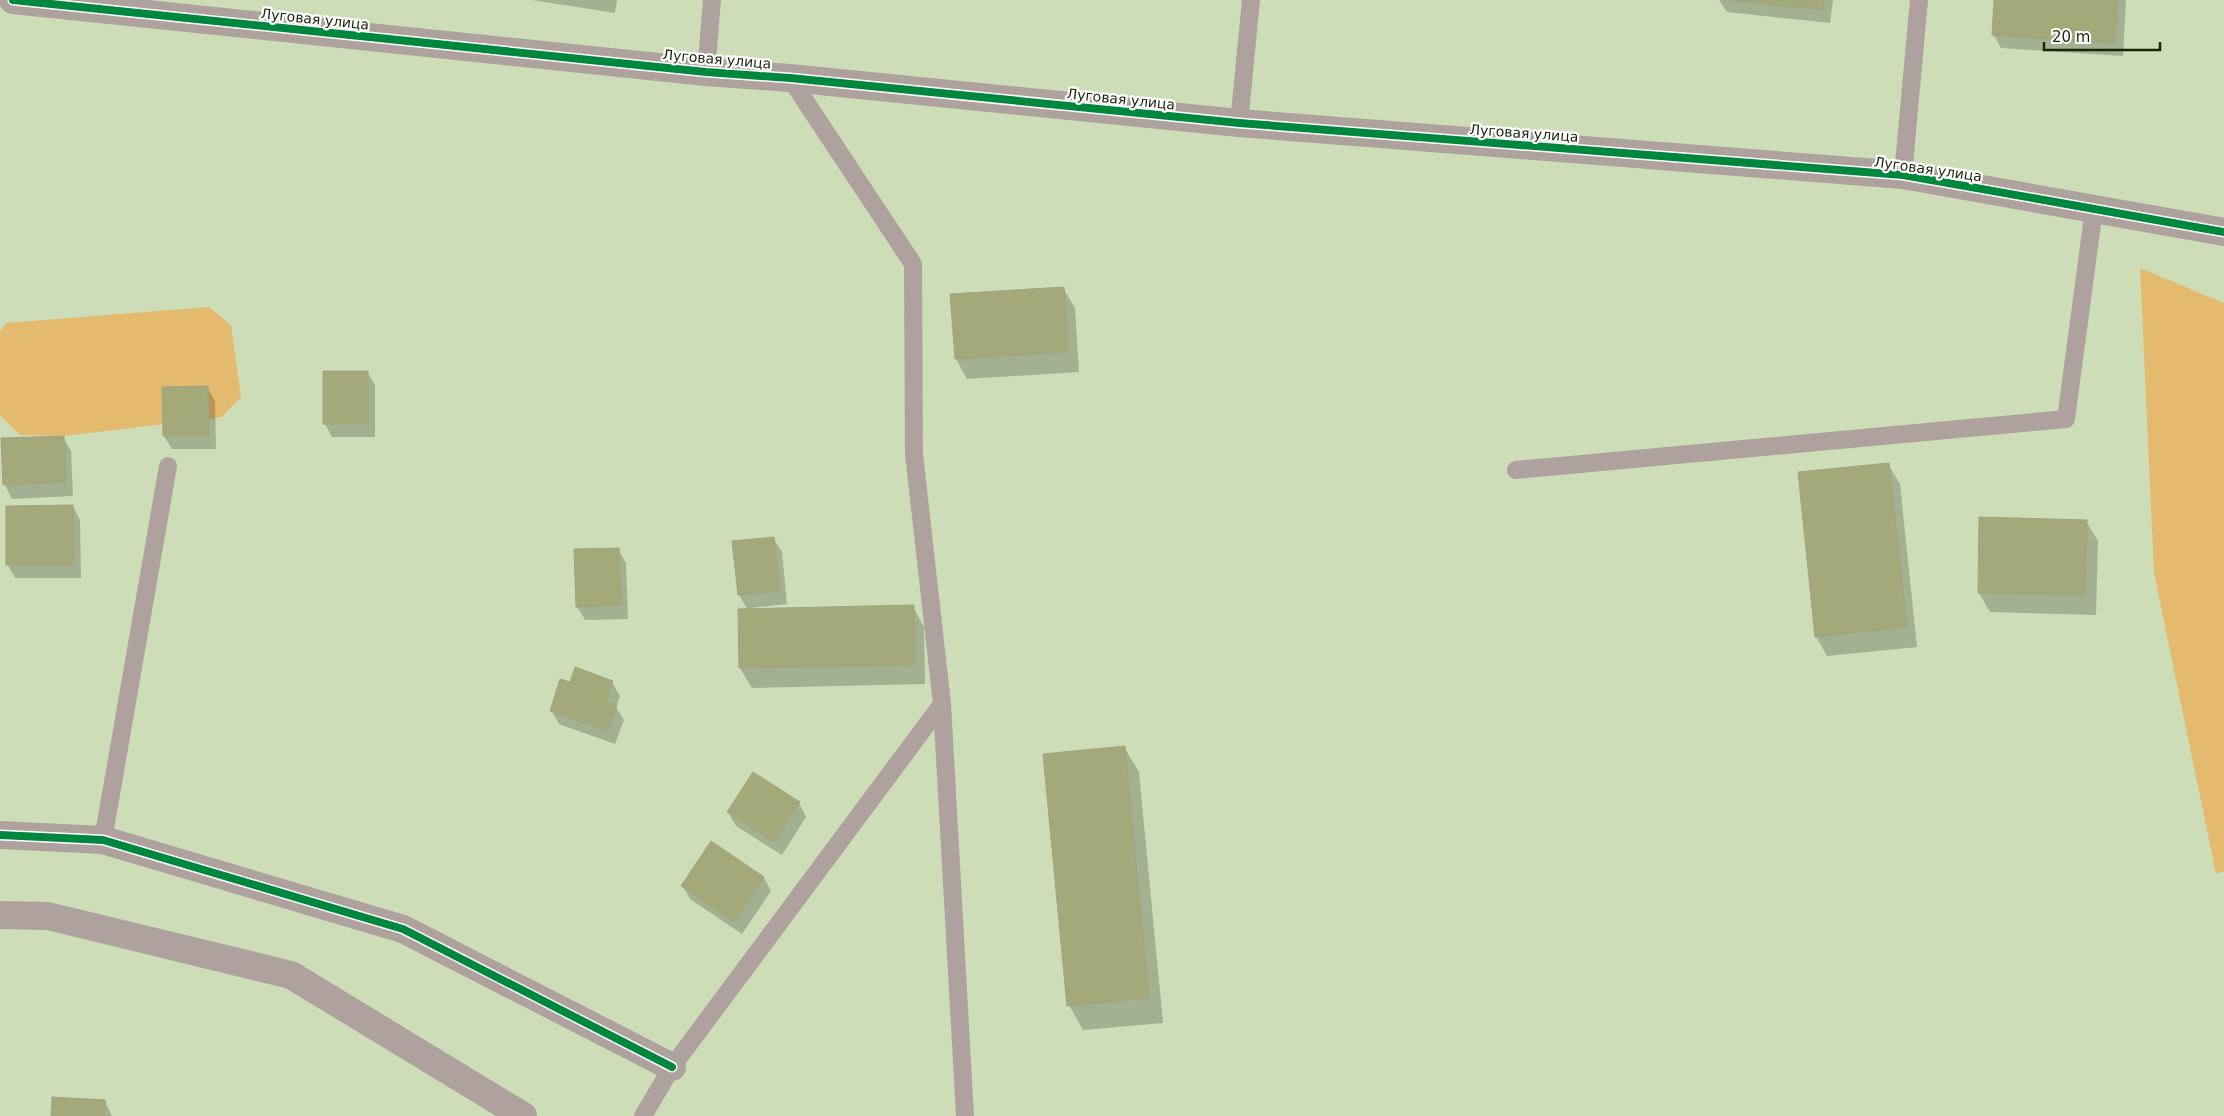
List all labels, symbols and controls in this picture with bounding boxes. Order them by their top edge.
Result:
street label: Луговая улица [260,5,370,33]
scale bar [2044,20,2160,52]
text: 20 m [2052,28,2090,46]
street label: Луговая улица [662,46,772,72]
street label: Луговая улица [1066,85,1176,113]
street label: Луговая улица [1469,121,1579,145]
street label: Луговая улица [1873,154,1983,184]

